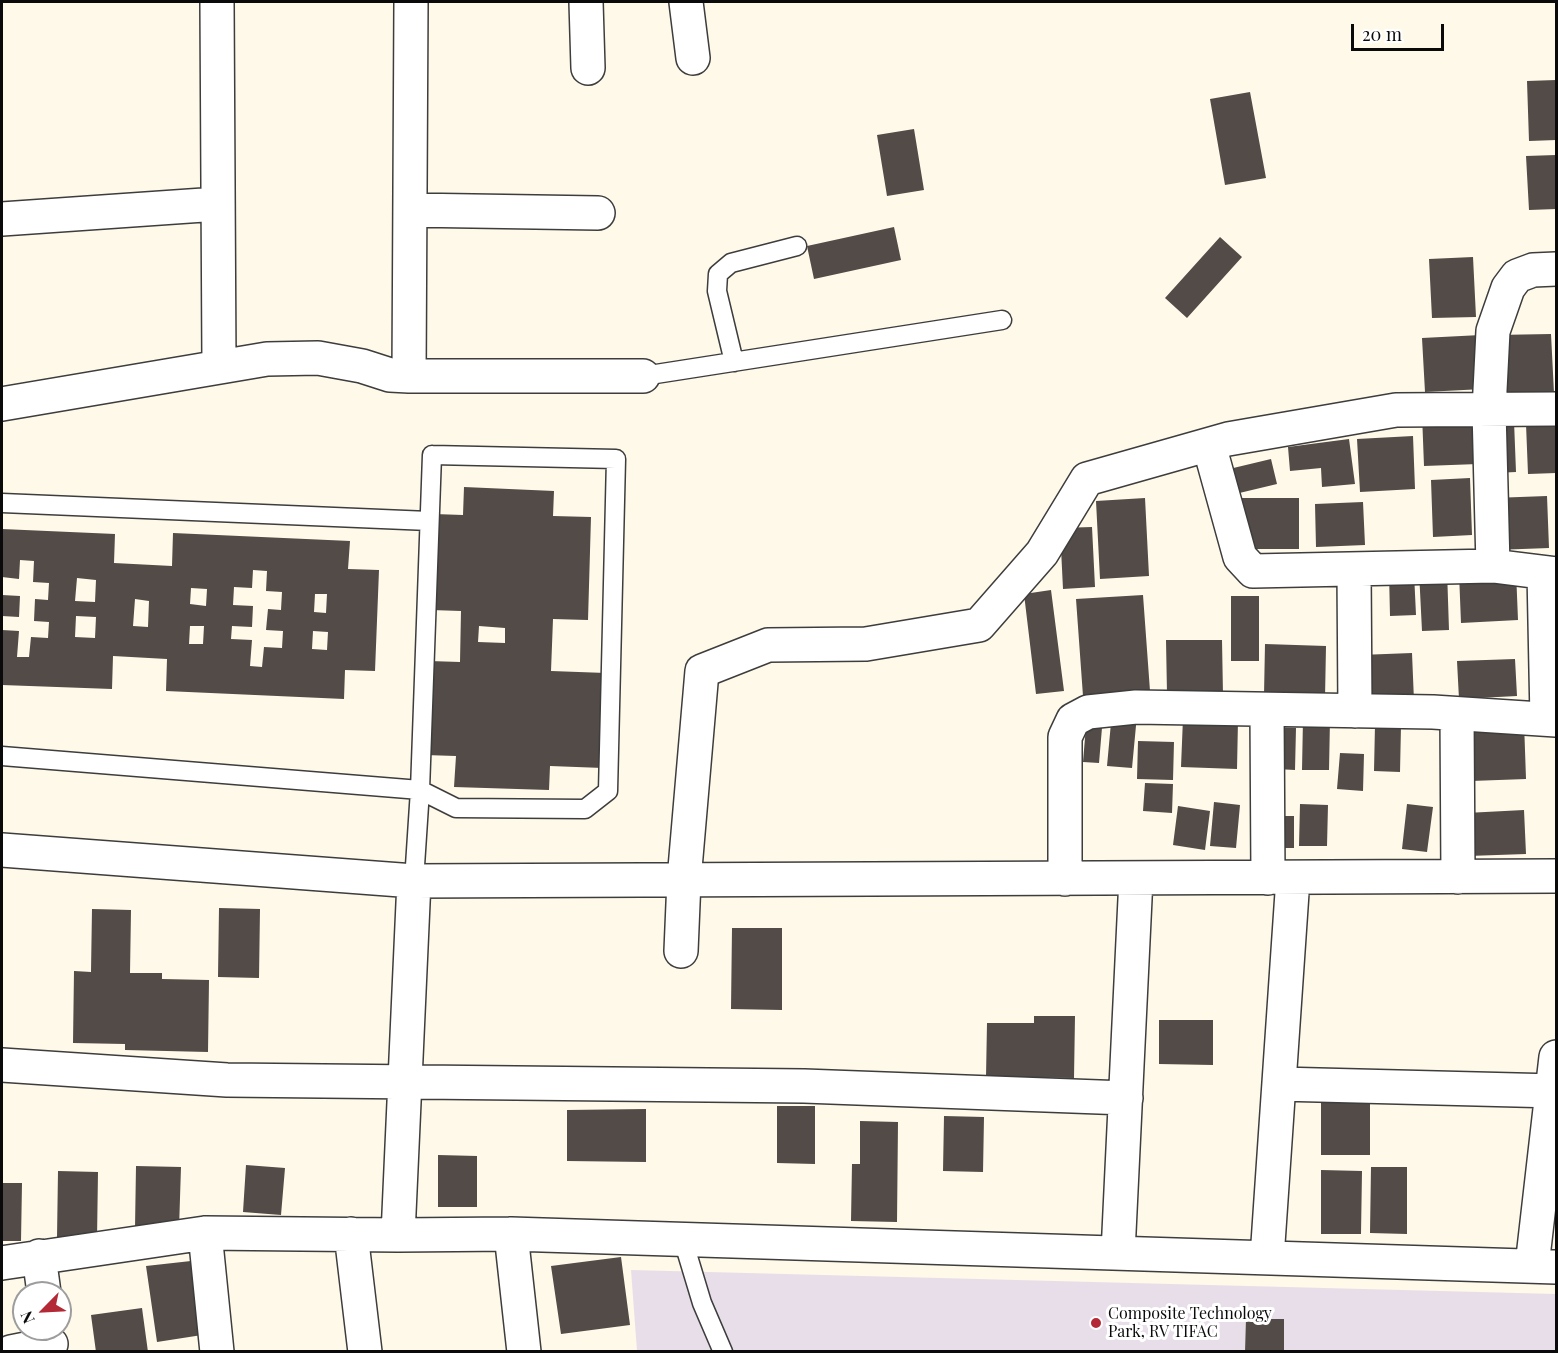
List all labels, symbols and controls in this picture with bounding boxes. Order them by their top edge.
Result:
scale bar [1354,12,1447,50]
text: 20 m [1362,22,1402,46]
north arrow [12,1281,72,1341]
place label: Composite Technology Park, RV TIFAC [1108,1304,1272,1342]
text: N [15,1308,39,1327]
marker: Composite Technology Park, RV TIFAC [1089,1316,1103,1330]

